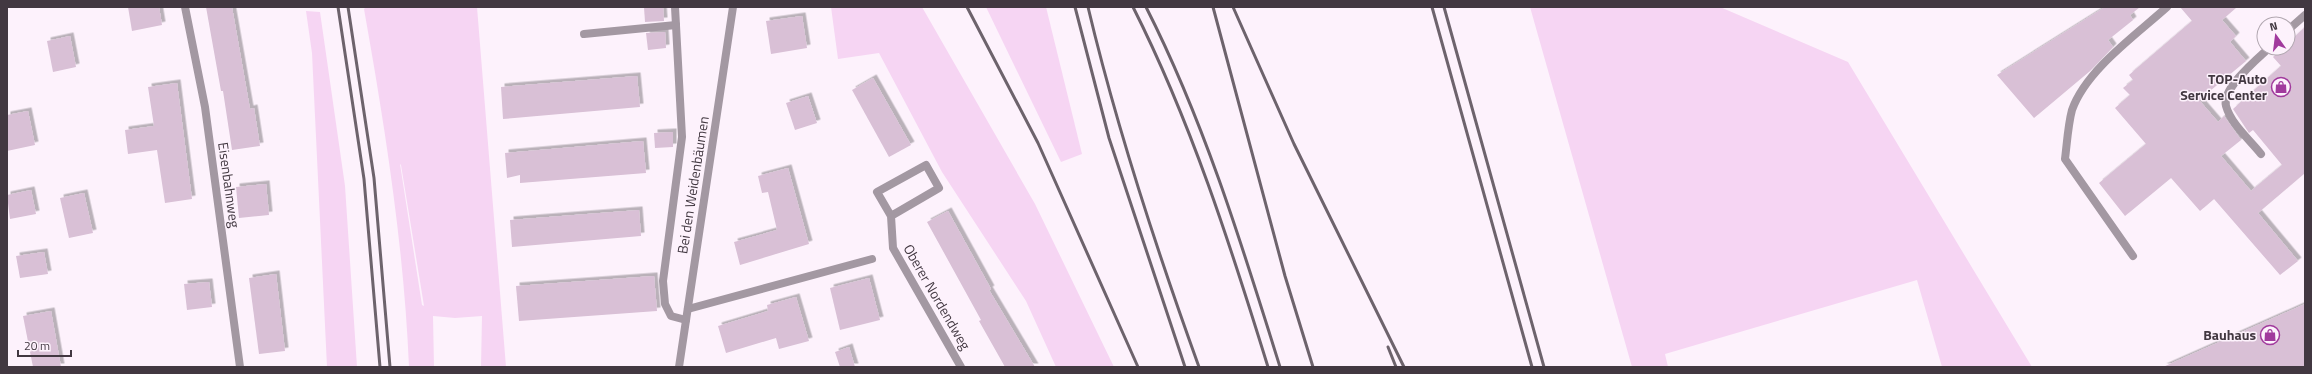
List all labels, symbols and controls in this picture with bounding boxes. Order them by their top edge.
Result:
north arrow [2256,16,2296,56]
text: N [2268,18,2279,35]
place label: TOP-Auto Service Center [2180,68,2267,105]
shop icon: TOP-Auto Service Center [2270,76,2292,98]
street label: Bei den Weidenbäumen [671,114,714,255]
street label: Eisenbahnweg [213,141,246,229]
street label: Oberer Nordendweg [899,240,976,354]
place label: Bauhaus [2203,324,2256,345]
shop icon: Bauhaus [2259,324,2281,346]
scale bar [18,332,71,358]
text: 20 m [24,336,50,355]

